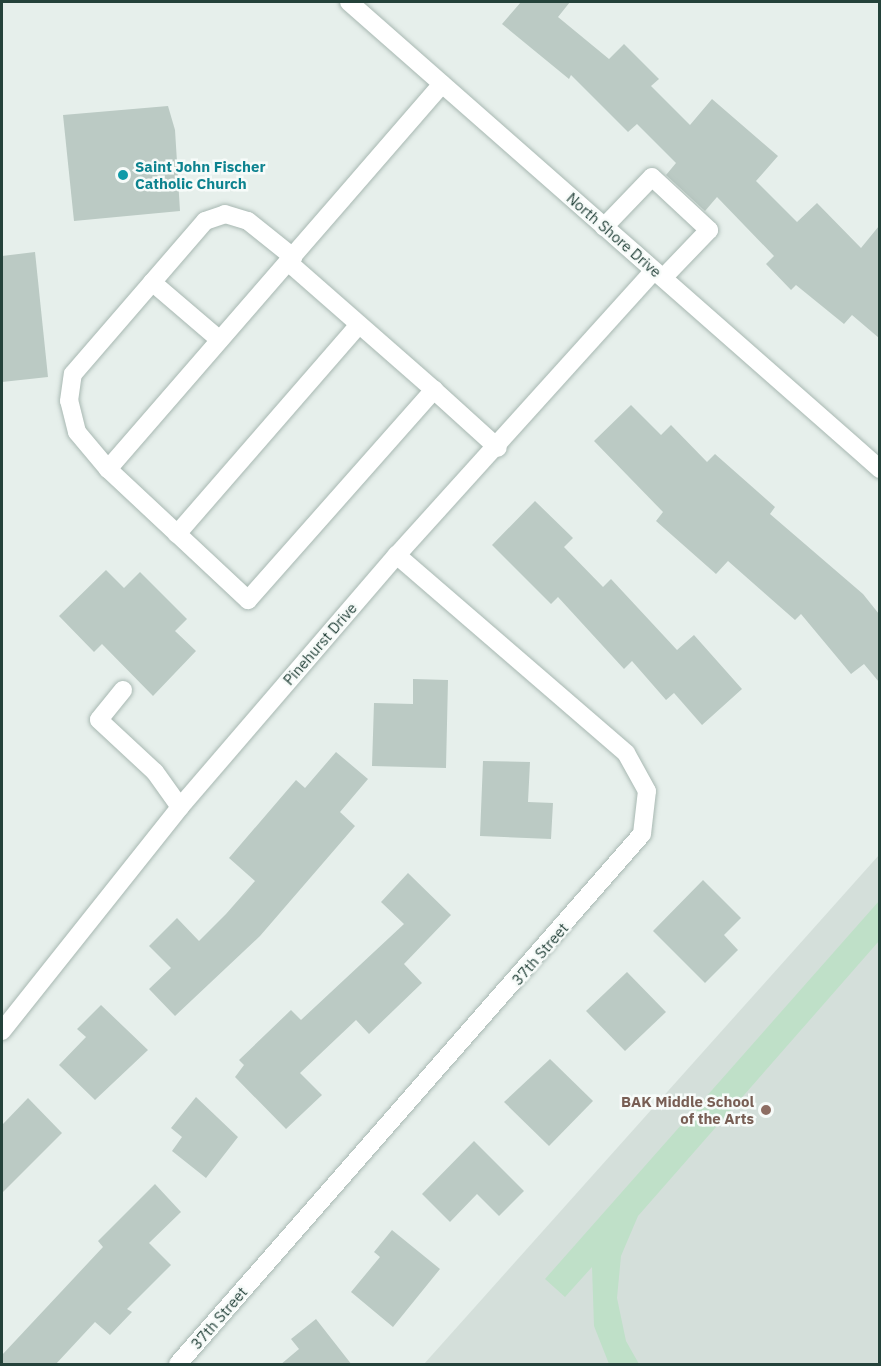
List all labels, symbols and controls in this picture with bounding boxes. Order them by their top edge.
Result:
place label: Saint John Fischer Catholic Church [135,157,265,192]
marker: Saint John Fischer Catholic Church [116,168,130,182]
street label: North Shore Drive [563,189,665,281]
street label: Pinehurst Drive [279,599,361,689]
street label: 37th Street [508,919,572,989]
place label: BAK Middle School of the Arts [621,1092,754,1127]
marker: BAK Middle School of the Arts [759,1103,773,1117]
street label: 37th Street [187,1283,251,1353]

